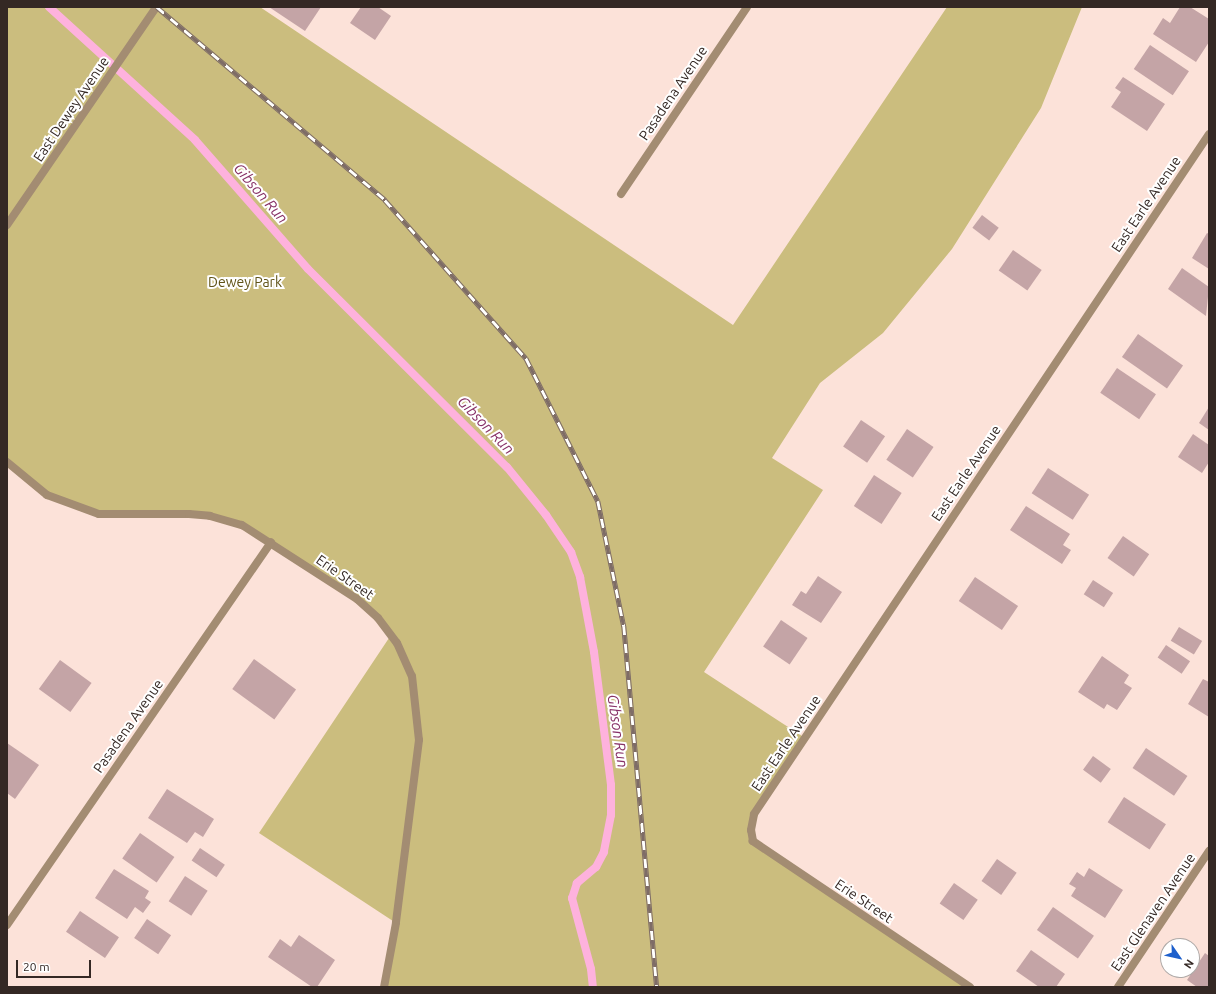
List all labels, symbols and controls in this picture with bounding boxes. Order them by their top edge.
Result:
street label: Pasadena Avenue [635,43,711,143]
street label: East Dewey Avenue [30,53,112,165]
street label: East Earle Avenue [1108,153,1184,255]
water label: Gibson Run [230,159,292,227]
park label: Dewey Park [208,274,282,290]
water label: Gibson Run [454,392,518,458]
street label: East Earle Avenue [928,422,1004,524]
street label: Erie Street [313,551,377,603]
street label: Pasadena Avenue [90,676,166,776]
street label: East Earle Avenue [748,692,824,794]
water label: Gibson Run [604,693,632,769]
street label: East Glenaven Avenue [1107,850,1199,974]
street label: Erie Street [832,875,896,927]
north arrow [1160,938,1200,978]
scale bar [18,952,93,978]
text: N [1182,957,1196,971]
text: 20 m [23,960,50,973]

